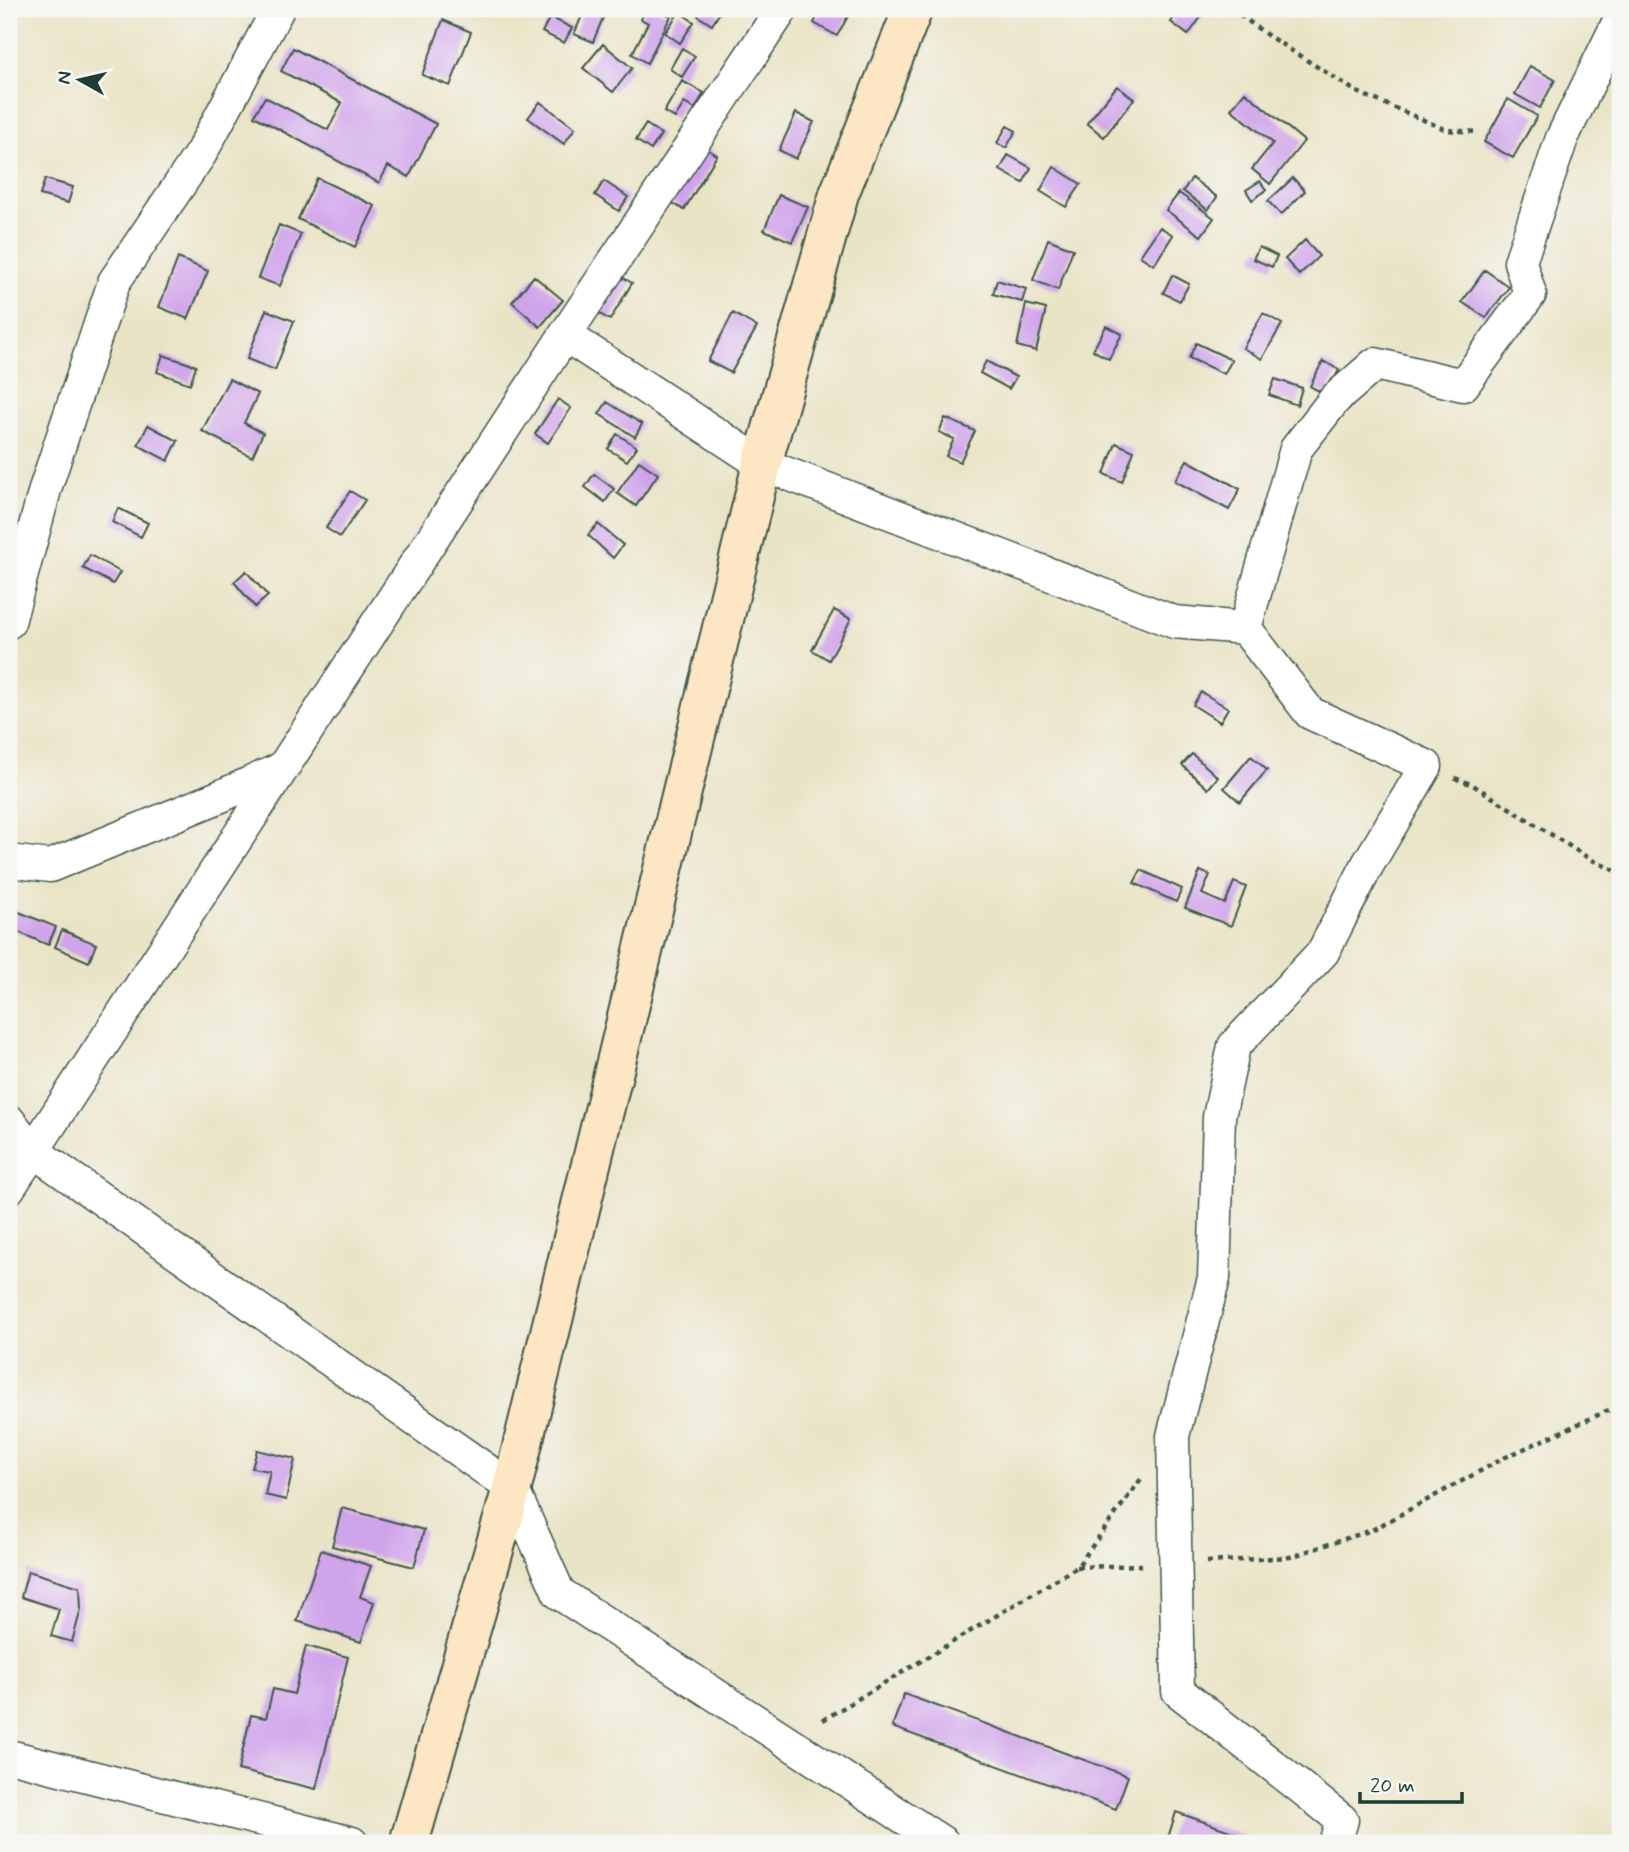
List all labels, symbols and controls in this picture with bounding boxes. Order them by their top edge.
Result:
north arrow [46,46,116,116]
text: N [51,70,78,86]
scale bar [1360,1761,1461,1805]
text: 20 m [1370,1772,1415,1800]

